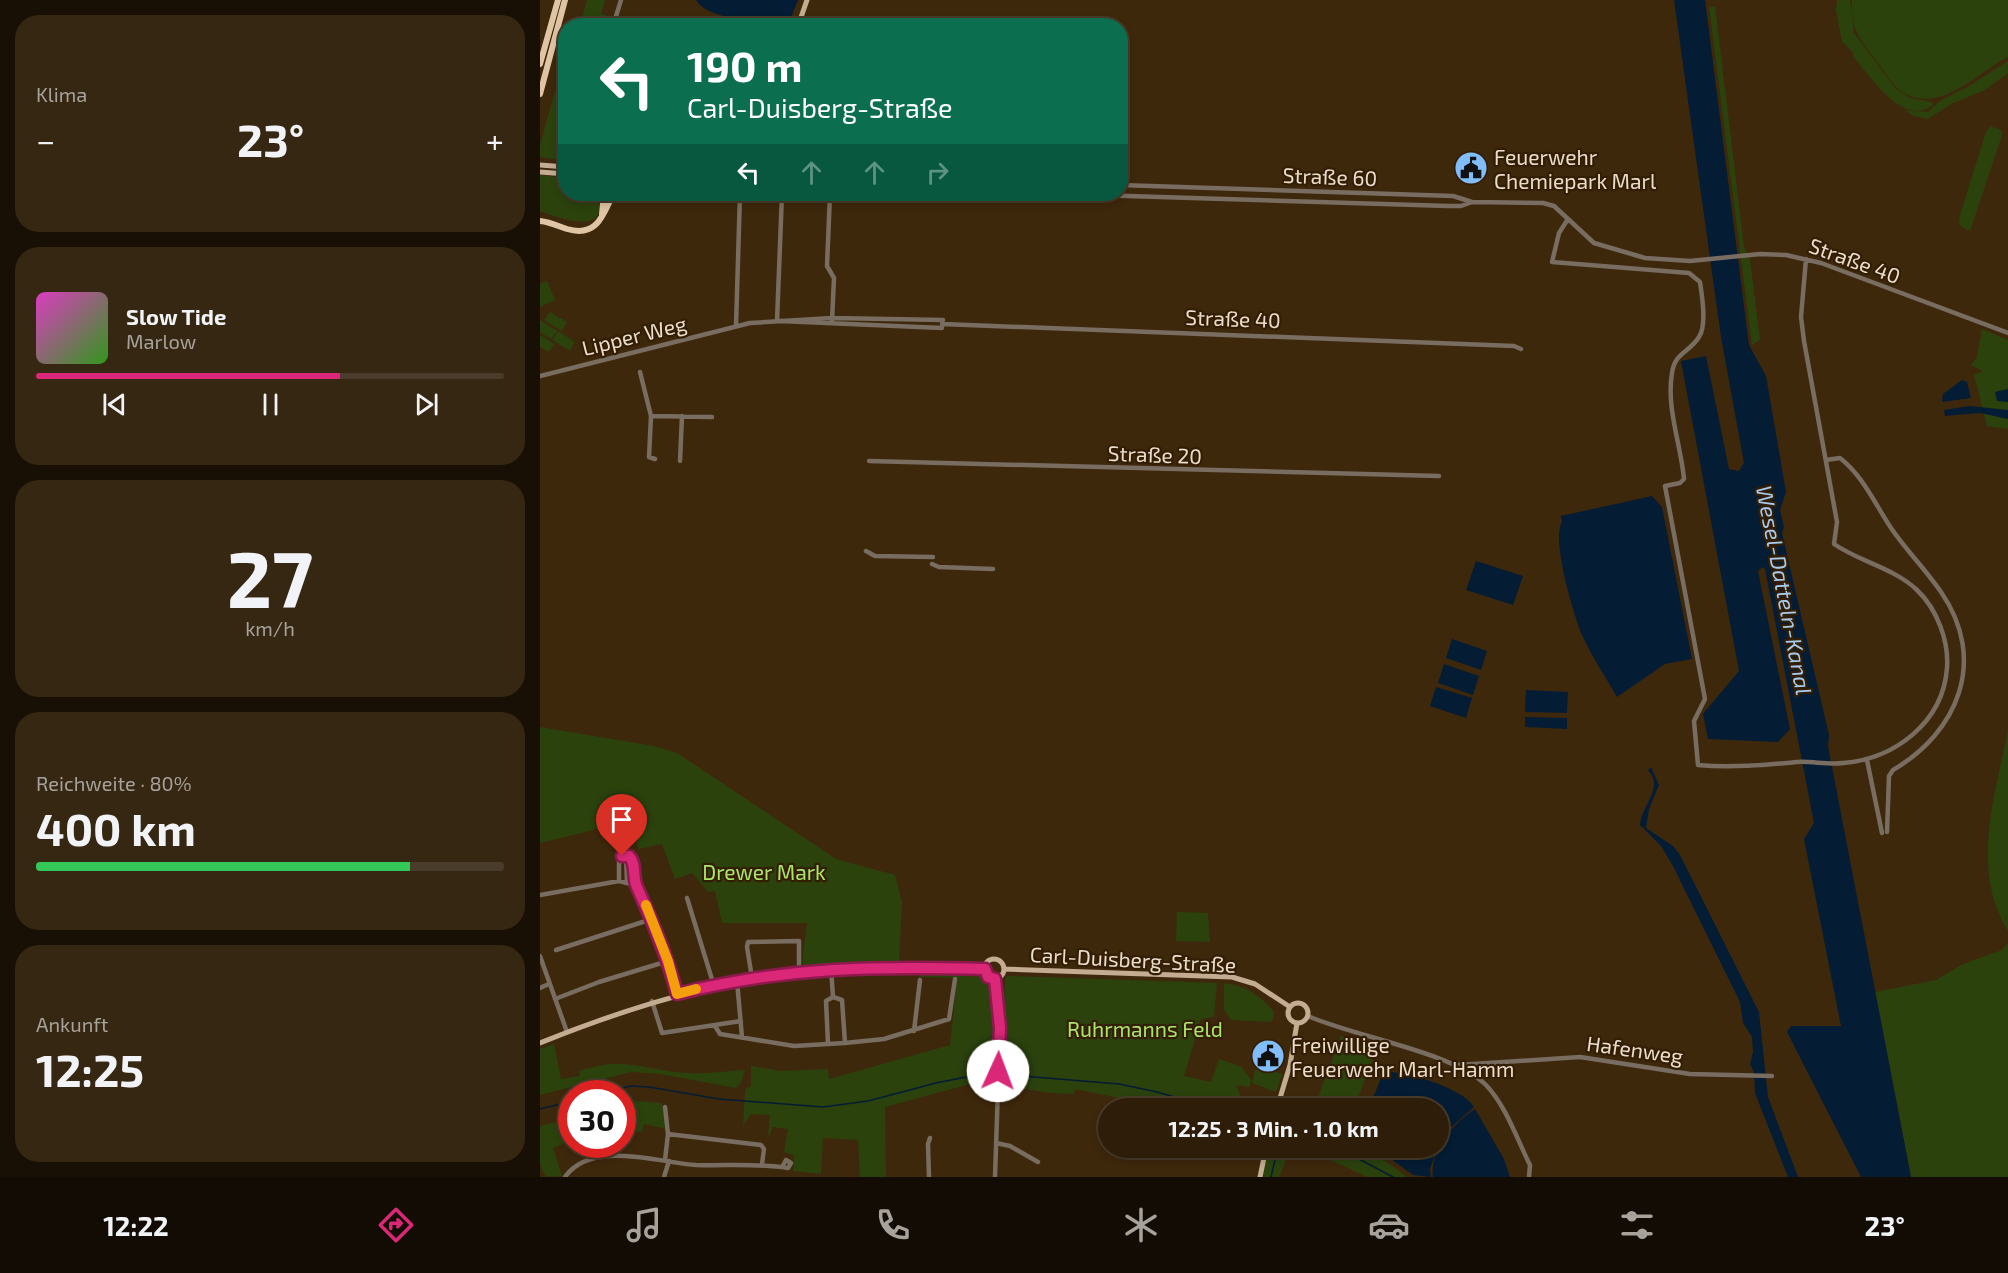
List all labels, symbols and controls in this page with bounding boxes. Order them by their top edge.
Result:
text: 190 m [687,40,803,90]
icon: left [588,42,666,120]
text: Klima [36,82,87,106]
text: Carl-Duisberg-Straße [687,91,953,123]
text: 23° [237,112,304,166]
text: − [36,120,55,160]
text: + [486,120,504,160]
place label: Feuerwehr Chemiepark Marl [1494,144,1657,193]
public building icon: Feuerwehr Chemiepark Marl [1453,150,1489,186]
icon: left [732,156,765,189]
icon: ahead [795,156,828,189]
icon: ahead [858,156,891,189]
icon: right [921,156,954,189]
street label: Straße 60 [1282,162,1378,190]
street label: Straße 40 [1806,232,1904,288]
text: Slow Tide [126,303,226,329]
street label: Straße 40 [1185,304,1281,332]
street label: Lipper Weg [579,310,689,360]
text: Marlow [126,329,196,353]
icon: previous [98,388,131,421]
icon: pause [254,388,287,421]
icon: next [410,388,443,421]
street label: Straße 20 [1107,440,1203,468]
water label: Wesel-Datteln-Kanal [1752,483,1818,697]
text: 27 [227,530,313,624]
text: km/h [245,616,295,640]
text: Reichweite · 80% [36,771,192,795]
pin [596,794,647,856]
text: 400 km [36,801,196,855]
icon: arrive [605,803,638,836]
park label: Drewer Mark [702,859,826,884]
street label: Carl-Duisberg-Straße [1029,941,1237,977]
text: Ankunft [36,1012,108,1036]
park label: Ruhrmanns Feld [1067,1016,1223,1041]
street label: Hafenweg [1585,1030,1685,1068]
place label: Freiwillige Feuerwehr Marl-Hamm [1291,1032,1514,1081]
public building icon: Freiwillige Feuerwehr Marl-Hamm [1250,1038,1286,1074]
position arrow [966,1039,1030,1103]
text: 12:25 [36,1042,144,1096]
speed limit sign: 30 [558,1080,636,1158]
text: 12:25 · 3 Min. · 1.0 km [1168,1115,1379,1141]
icon: directions [375,1204,417,1246]
icon: music [623,1204,665,1246]
icon: phone [872,1204,914,1246]
icon: climate [1120,1204,1162,1246]
icon: car [1368,1204,1410,1246]
icon: filters [1616,1204,1658,1246]
text: 12:22 [103,1209,169,1241]
text: 23° [1865,1209,1905,1241]

